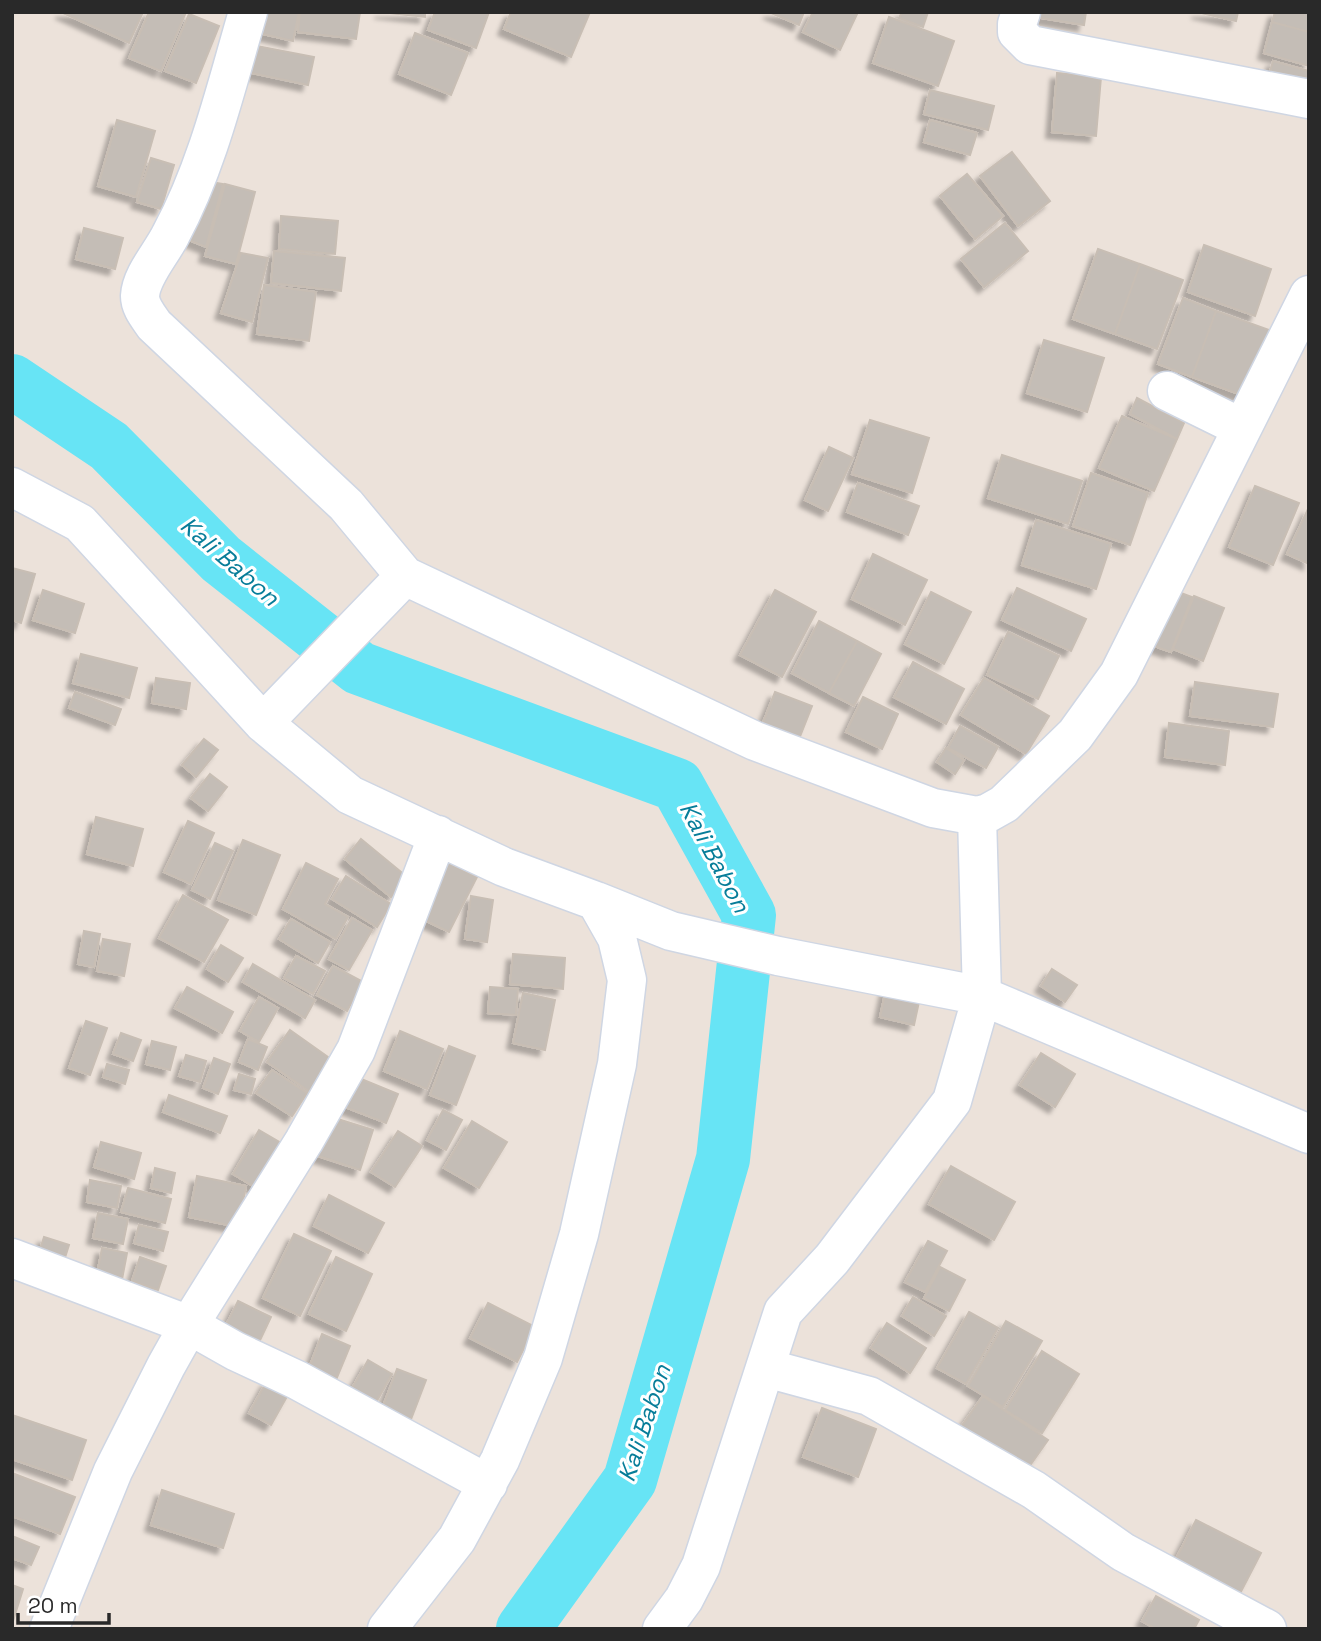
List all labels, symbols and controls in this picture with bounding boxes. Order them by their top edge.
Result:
water label: Kali Babon [174,510,287,613]
water label: Kali Babon [673,796,758,919]
water label: Kali Babon [611,1359,678,1485]
scale bar [18,1582,108,1626]
text: 20 m [28,1592,78,1619]

